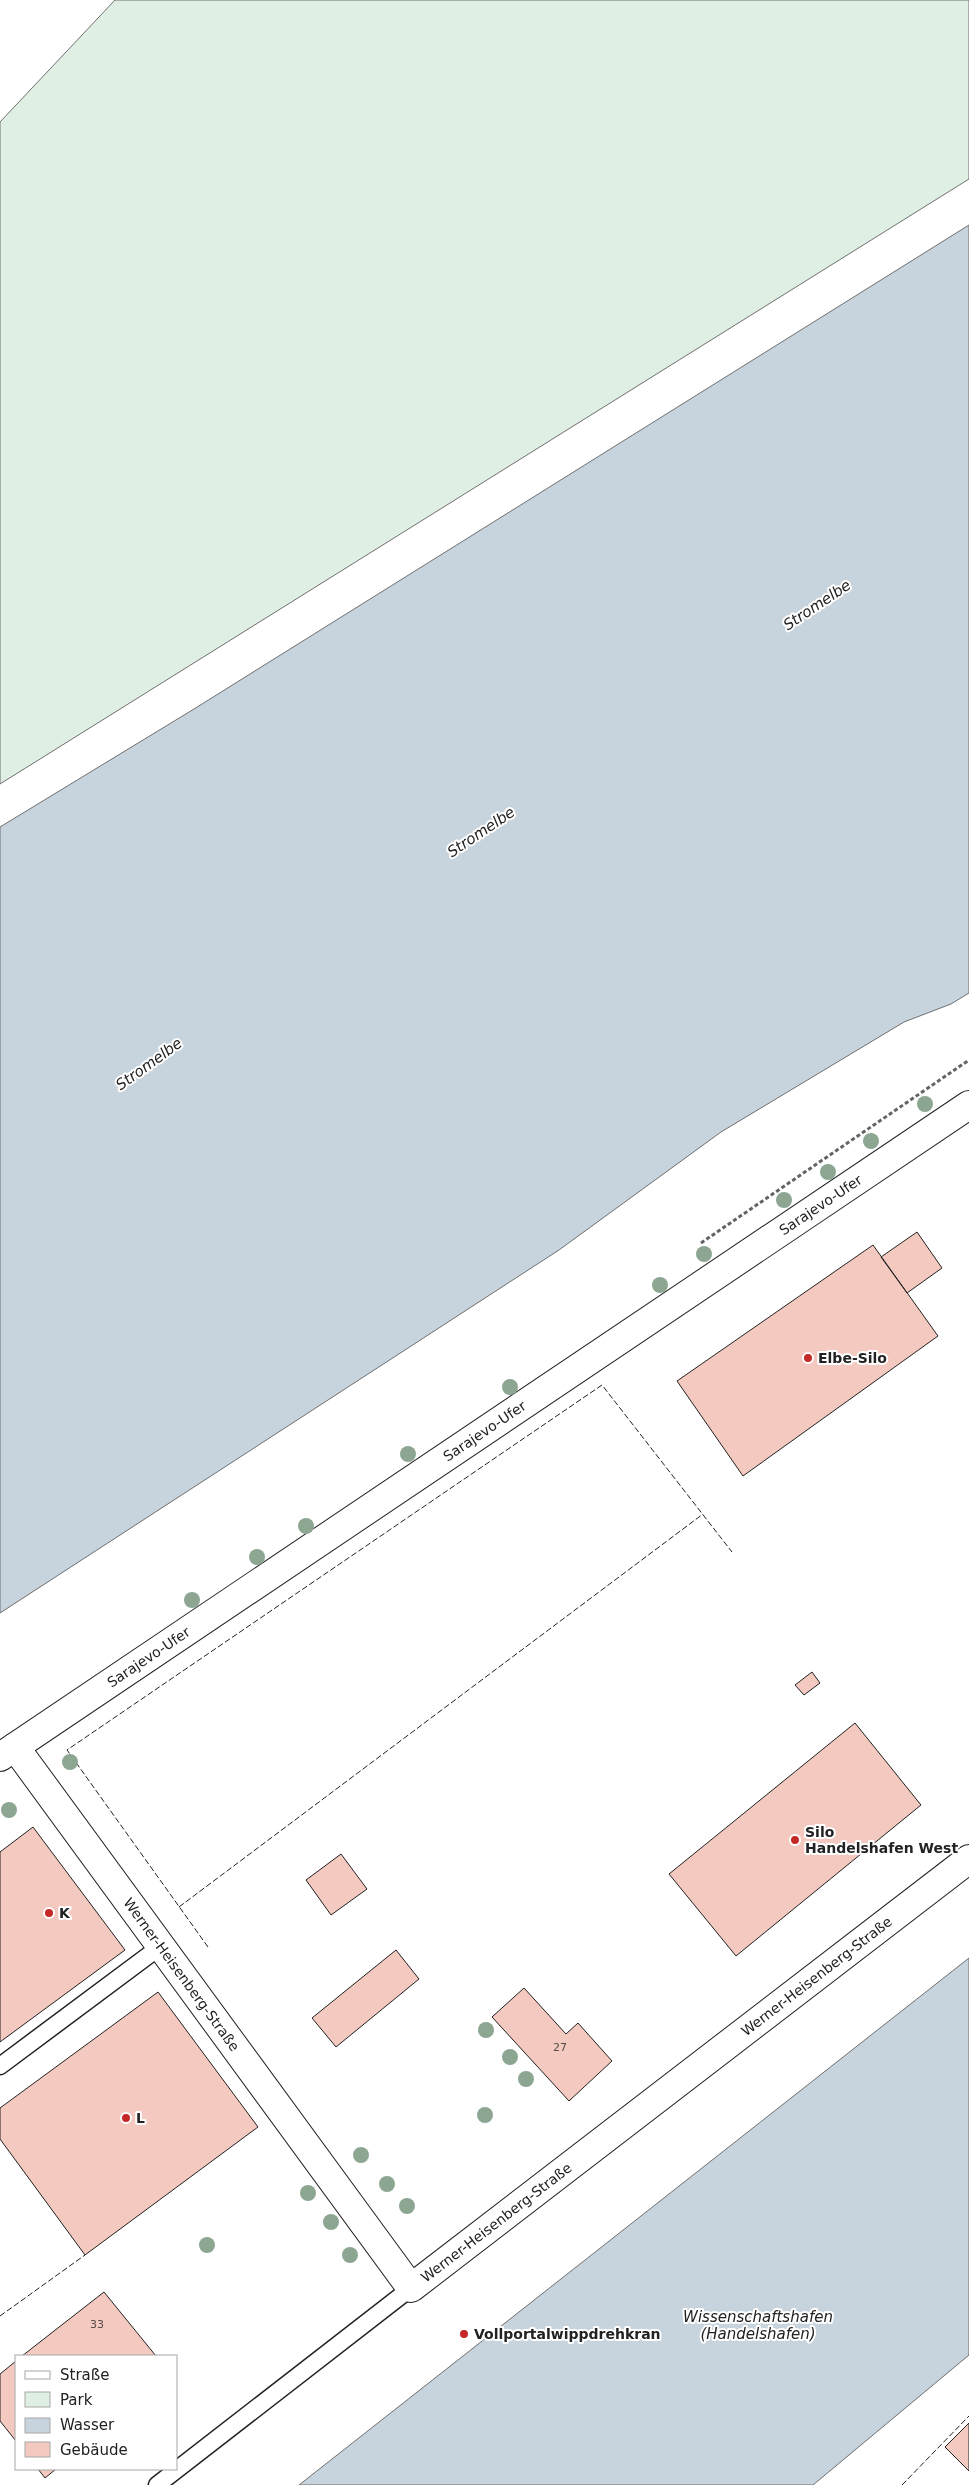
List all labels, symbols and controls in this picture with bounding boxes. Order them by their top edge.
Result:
water label: Stromelbe [780,576,854,634]
water label: Stromelbe [444,803,518,861]
water label: Stromelbe [112,1034,186,1094]
street label: Sarajevo-Ufer [776,1171,865,1238]
place label: Elbe-Silo [818,1350,887,1366]
marker: Elbe-Silo [802,1352,814,1364]
street label: Sarajevo-Ufer [440,1397,529,1464]
street label: Sarajevo-Ufer [104,1623,193,1691]
place label: Silo Handelshafen West [805,1824,958,1856]
marker: Silo Handelshafen West [789,1834,801,1846]
street label: Werner-Heisenberg-Straße [120,1895,243,2054]
place label: K [59,1905,71,1921]
marker: K [43,1907,55,1919]
street label: Werner-Heisenberg-Straße [738,1913,895,2039]
house number: 27 [553,2041,567,2054]
place label: L [136,2110,145,2126]
marker: L [120,2112,132,2124]
street label: Werner-Heisenberg-Straße [418,2160,575,2285]
water label: Wissenschaftshafen (Handelshafen) [683,2308,833,2343]
house number: 33 [90,2318,104,2331]
place label: Vollportalwippdrehkran [474,2326,661,2342]
marker: Vollportalwippdrehkran [458,2328,470,2340]
legend [15,2355,178,2470]
text: Straße [60,2366,109,2384]
text: Park [60,2391,93,2409]
text: Wasser [60,2416,115,2434]
text: Gebäude [60,2441,128,2459]

